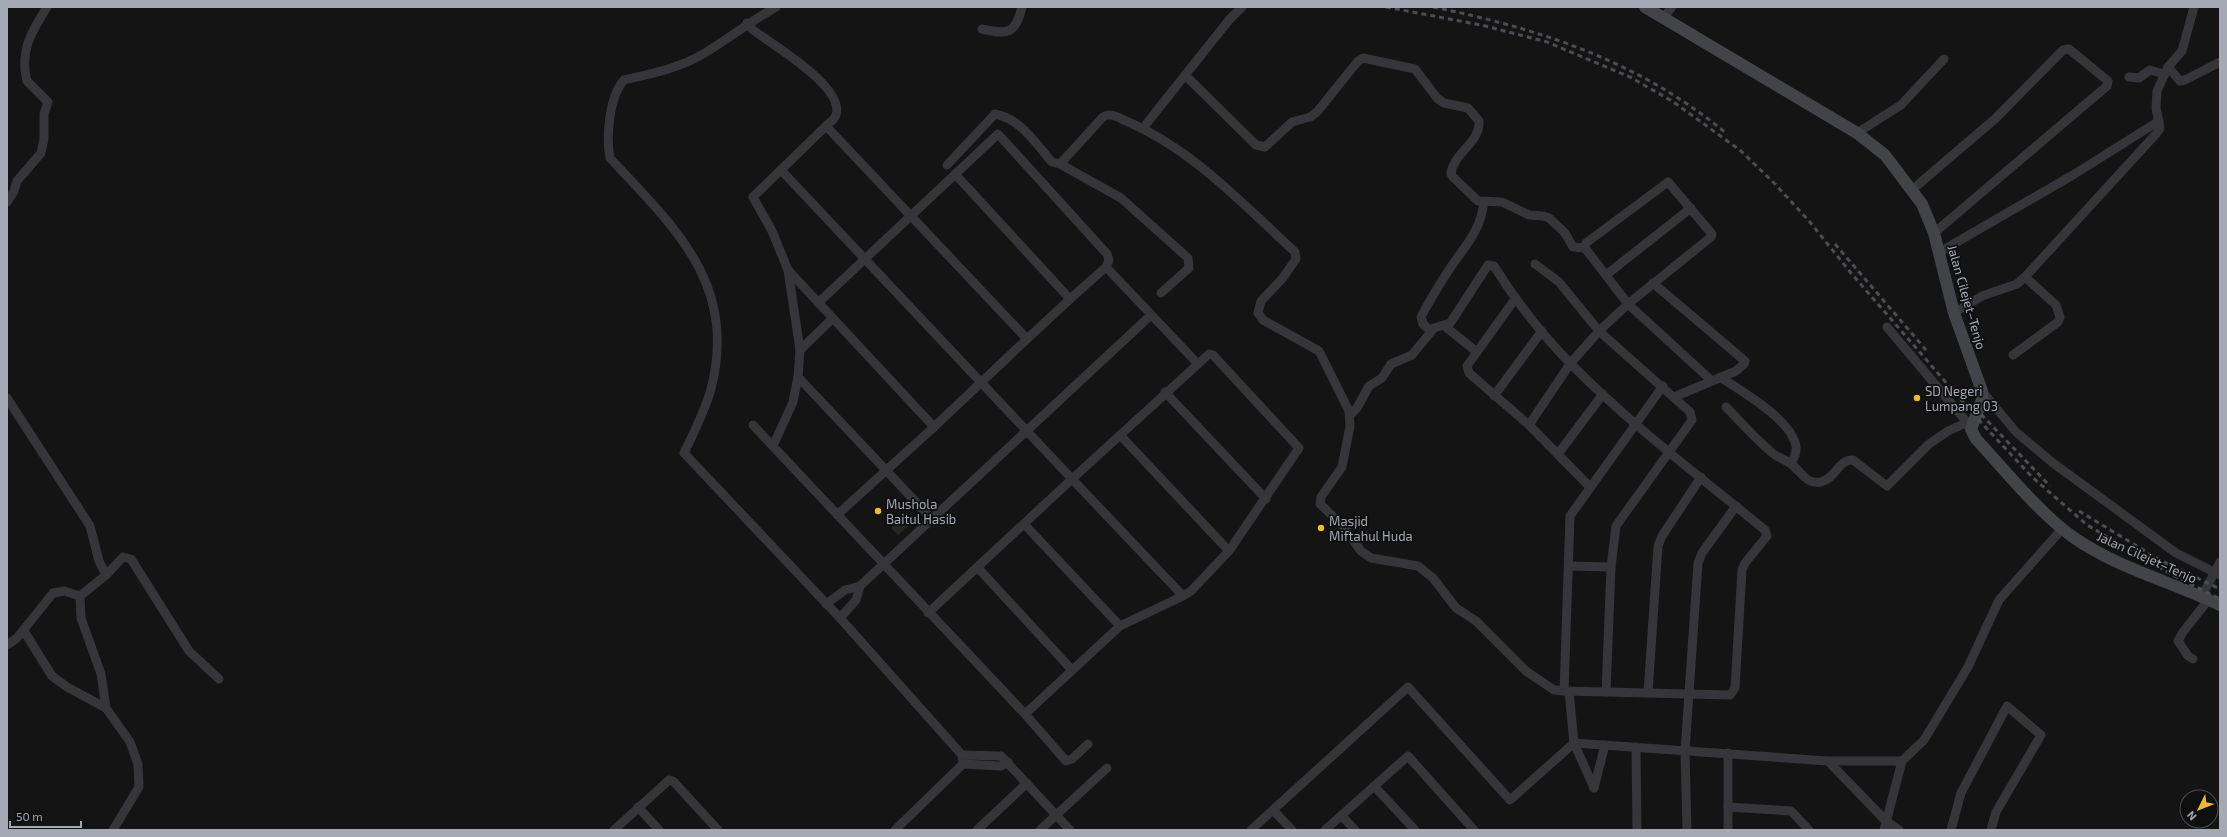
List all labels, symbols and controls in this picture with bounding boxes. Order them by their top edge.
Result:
street label: Jalan Cilejet–Tenjo [1944,243,1990,351]
place label: SD Negeri Lumpang 03 [1925,383,1998,414]
marker: SD Negeri Lumpang 03 [1912,393,1922,403]
place label: Mushola Baitul Hasib [886,496,956,527]
marker: Mushola Baitul Hasib [873,506,883,516]
place label: Masjid Miftahul Huda [1329,513,1413,544]
marker: Masjid Miftahul Huda [1316,523,1326,533]
street label: Jalan Cilejet–Tenjo [2094,528,2200,586]
north arrow [2179,789,2219,829]
scale bar [10,803,81,829]
text: 50 m [16,809,43,823]
text: N [2184,809,2199,824]

